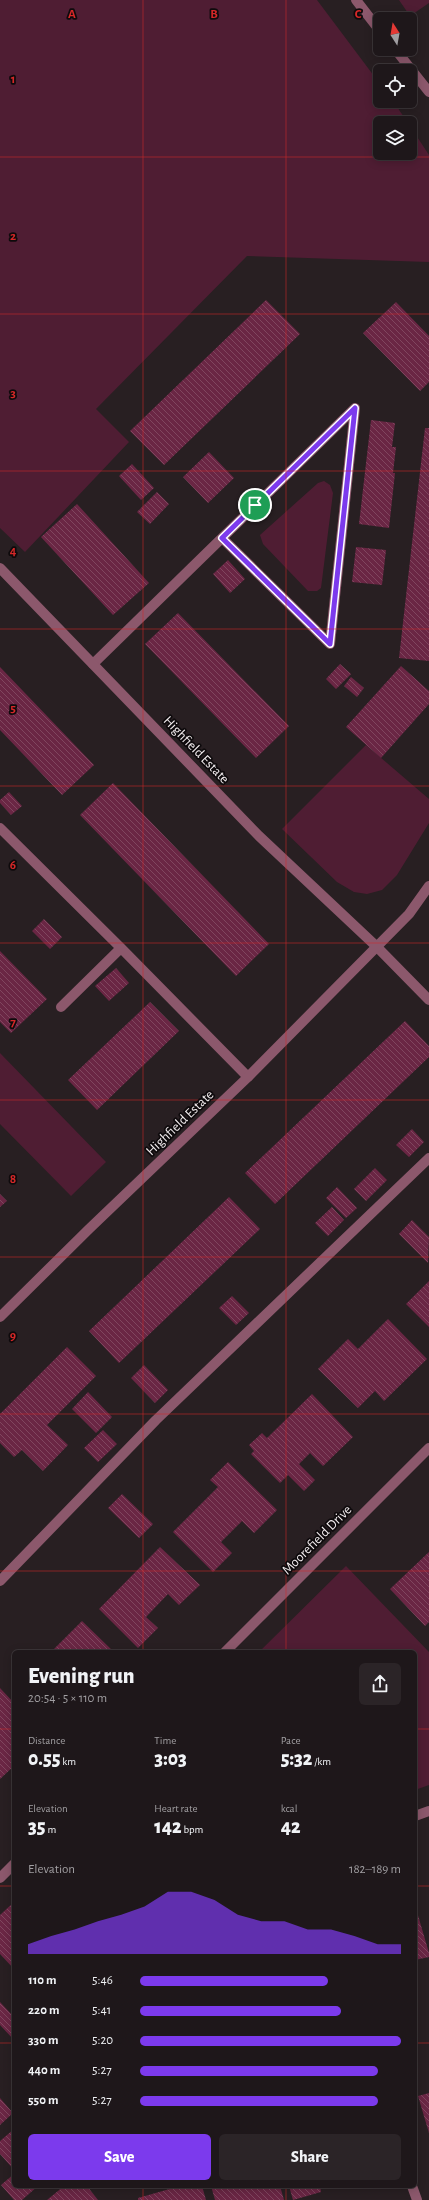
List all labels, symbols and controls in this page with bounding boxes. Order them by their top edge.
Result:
text: A [68,8,76,21]
text: B [210,8,218,21]
text: C [355,8,362,21]
north arrow [373,12,417,56]
map controls [373,12,417,160]
button: locate [373,64,417,108]
text: 1 [11,73,15,86]
button: layers [373,116,417,160]
text: 2 [10,230,16,243]
text: 3 [10,387,16,400]
pin [238,488,272,522]
icon: arrive [244,494,266,516]
text: 4 [10,545,17,558]
text: 5 [10,702,16,715]
street label: Highfield Estate [160,714,232,786]
text: 6 [10,859,16,872]
text: 7 [10,1016,16,1029]
street label: Highfield Estate [144,1087,216,1159]
text: 8 [10,1173,16,1186]
text: 9 [10,1330,16,1343]
street label: Moorefield Drive [280,1503,354,1577]
button: share [359,1663,401,1705]
text: Evening run [28,1665,135,1687]
text: 20:54 · 5 × 110 m [28,1692,107,1705]
text: Distance [28,1735,65,1746]
text: Time [154,1735,176,1746]
text: Pace [281,1735,300,1746]
text: 0.55 [28,1749,60,1769]
text: 3:03 [154,1749,187,1769]
text: 5:32 [281,1749,312,1769]
text: km [60,1756,76,1767]
text: /km [312,1756,331,1767]
text: Elevation [28,1803,68,1814]
text: Heart rate [154,1803,198,1814]
text: kcal [281,1803,297,1814]
text: 35 [28,1817,46,1837]
text: 142 [154,1817,182,1837]
text: 42 [281,1817,301,1837]
text: m [46,1824,56,1835]
text: bpm [182,1824,203,1835]
text: Elevation [28,1863,75,1876]
text: 182–189 m [349,1863,401,1876]
text: 110 m [28,1974,57,1987]
text: 5:46 [92,1974,113,1987]
text: 220 m [28,2004,59,2017]
text: 5:41 [92,2004,111,2017]
text: 330 m [28,2034,58,2047]
text: 5:20 [92,2034,113,2047]
text: 440 m [28,2064,60,2077]
text: 5:27 [92,2064,112,2077]
text: 550 m [28,2094,58,2107]
text: 5:27 [92,2094,112,2107]
button: Save [28,2134,211,2180]
button: Share [219,2134,401,2180]

